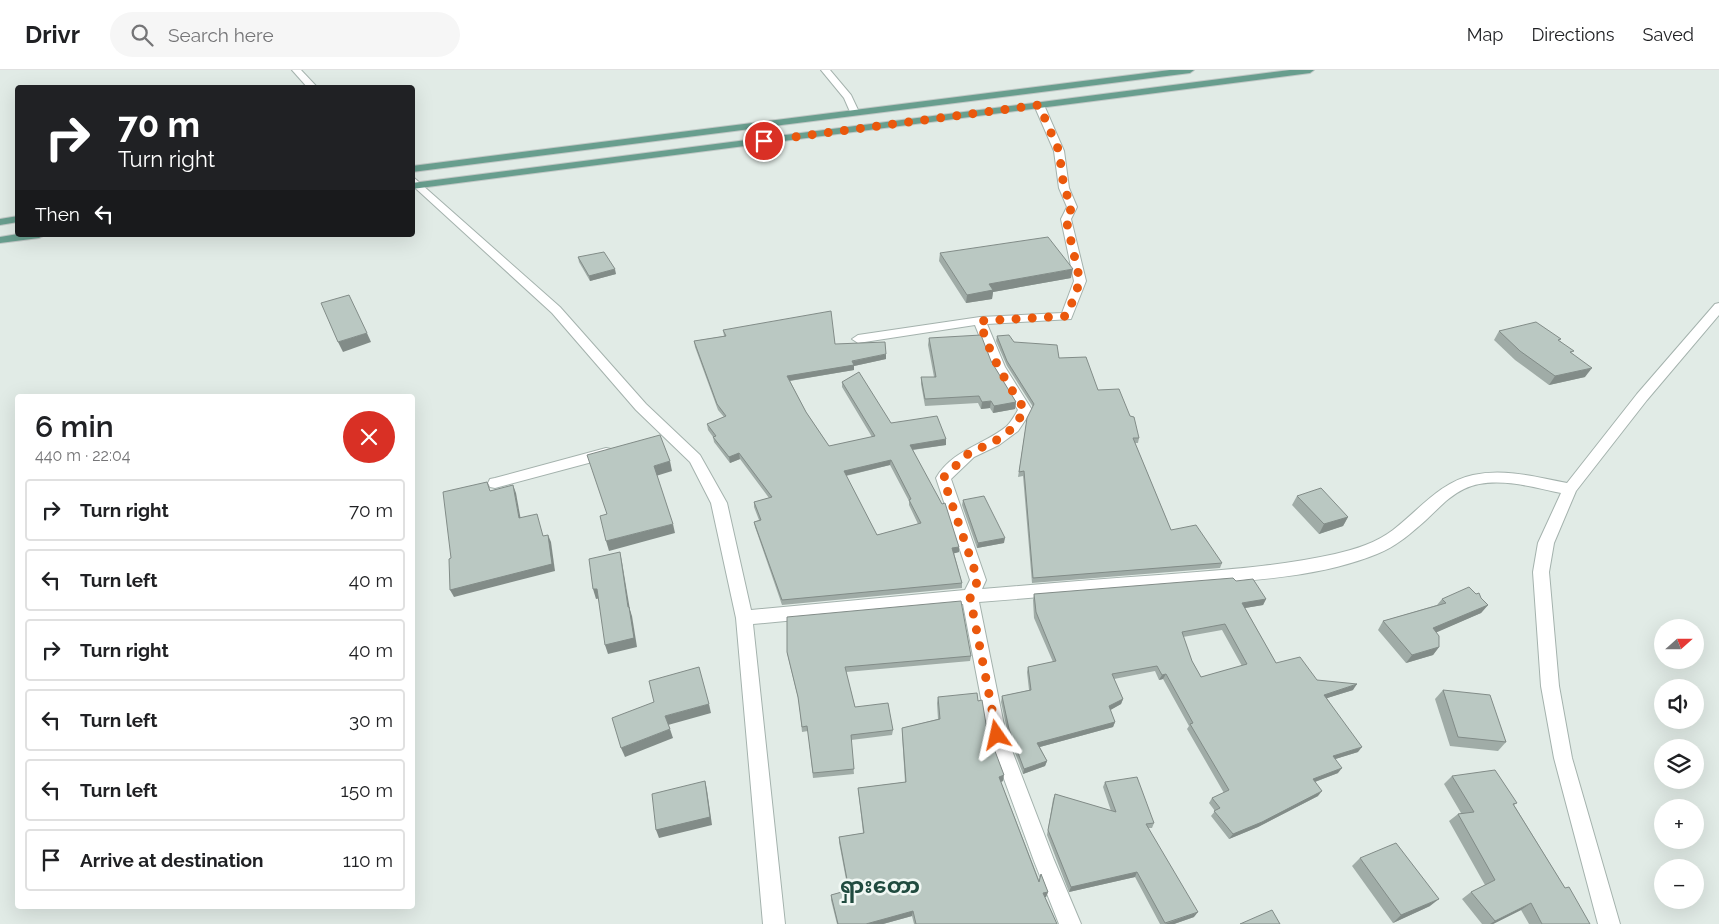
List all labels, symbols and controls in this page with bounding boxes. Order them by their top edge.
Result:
search box [110,12,460,57]
text: Drivr [25,20,80,49]
icon: search [128,21,156,49]
text: Search here [168,24,274,46]
text: Map [1467,24,1503,45]
text: Directions [1531,24,1615,45]
text: Saved [1643,24,1694,45]
text: 70 m [118,104,200,145]
icon: right [35,105,100,170]
pin [743,120,785,162]
icon: arrive [750,127,778,155]
text: Turn right [118,146,215,172]
icon: left [90,200,118,228]
text: Then [35,203,80,225]
text: 6 min [35,409,114,444]
button: close [343,411,395,463]
text: 440 m · 22:04 [35,446,130,465]
icon: right [37,496,65,524]
text: Turn right [80,499,169,521]
text: 70 m [349,499,393,521]
icon: left [37,566,65,594]
text: Turn left [80,569,157,591]
text: 40 m [349,569,393,591]
north arrow [1654,619,1704,669]
map controls [1654,619,1704,909]
icon: right [37,636,65,664]
text: Turn right [80,639,169,661]
text: 40 m [349,639,393,661]
button: sound [1654,679,1704,729]
icon: left [37,706,65,734]
position arrow [970,708,1022,760]
text: Turn left [80,709,157,731]
text: 30 m [349,709,393,731]
button: layers [1654,739,1704,789]
icon: left [37,776,65,804]
text: Turn left [80,779,157,801]
text: 150 m [341,779,393,801]
button: + [1654,799,1704,849]
icon: arrive [37,846,65,874]
text: Arrive at destination [80,849,264,871]
text: 110 m [343,849,393,871]
button: − [1654,859,1704,909]
district label: ရှားတော [840,872,920,903]

